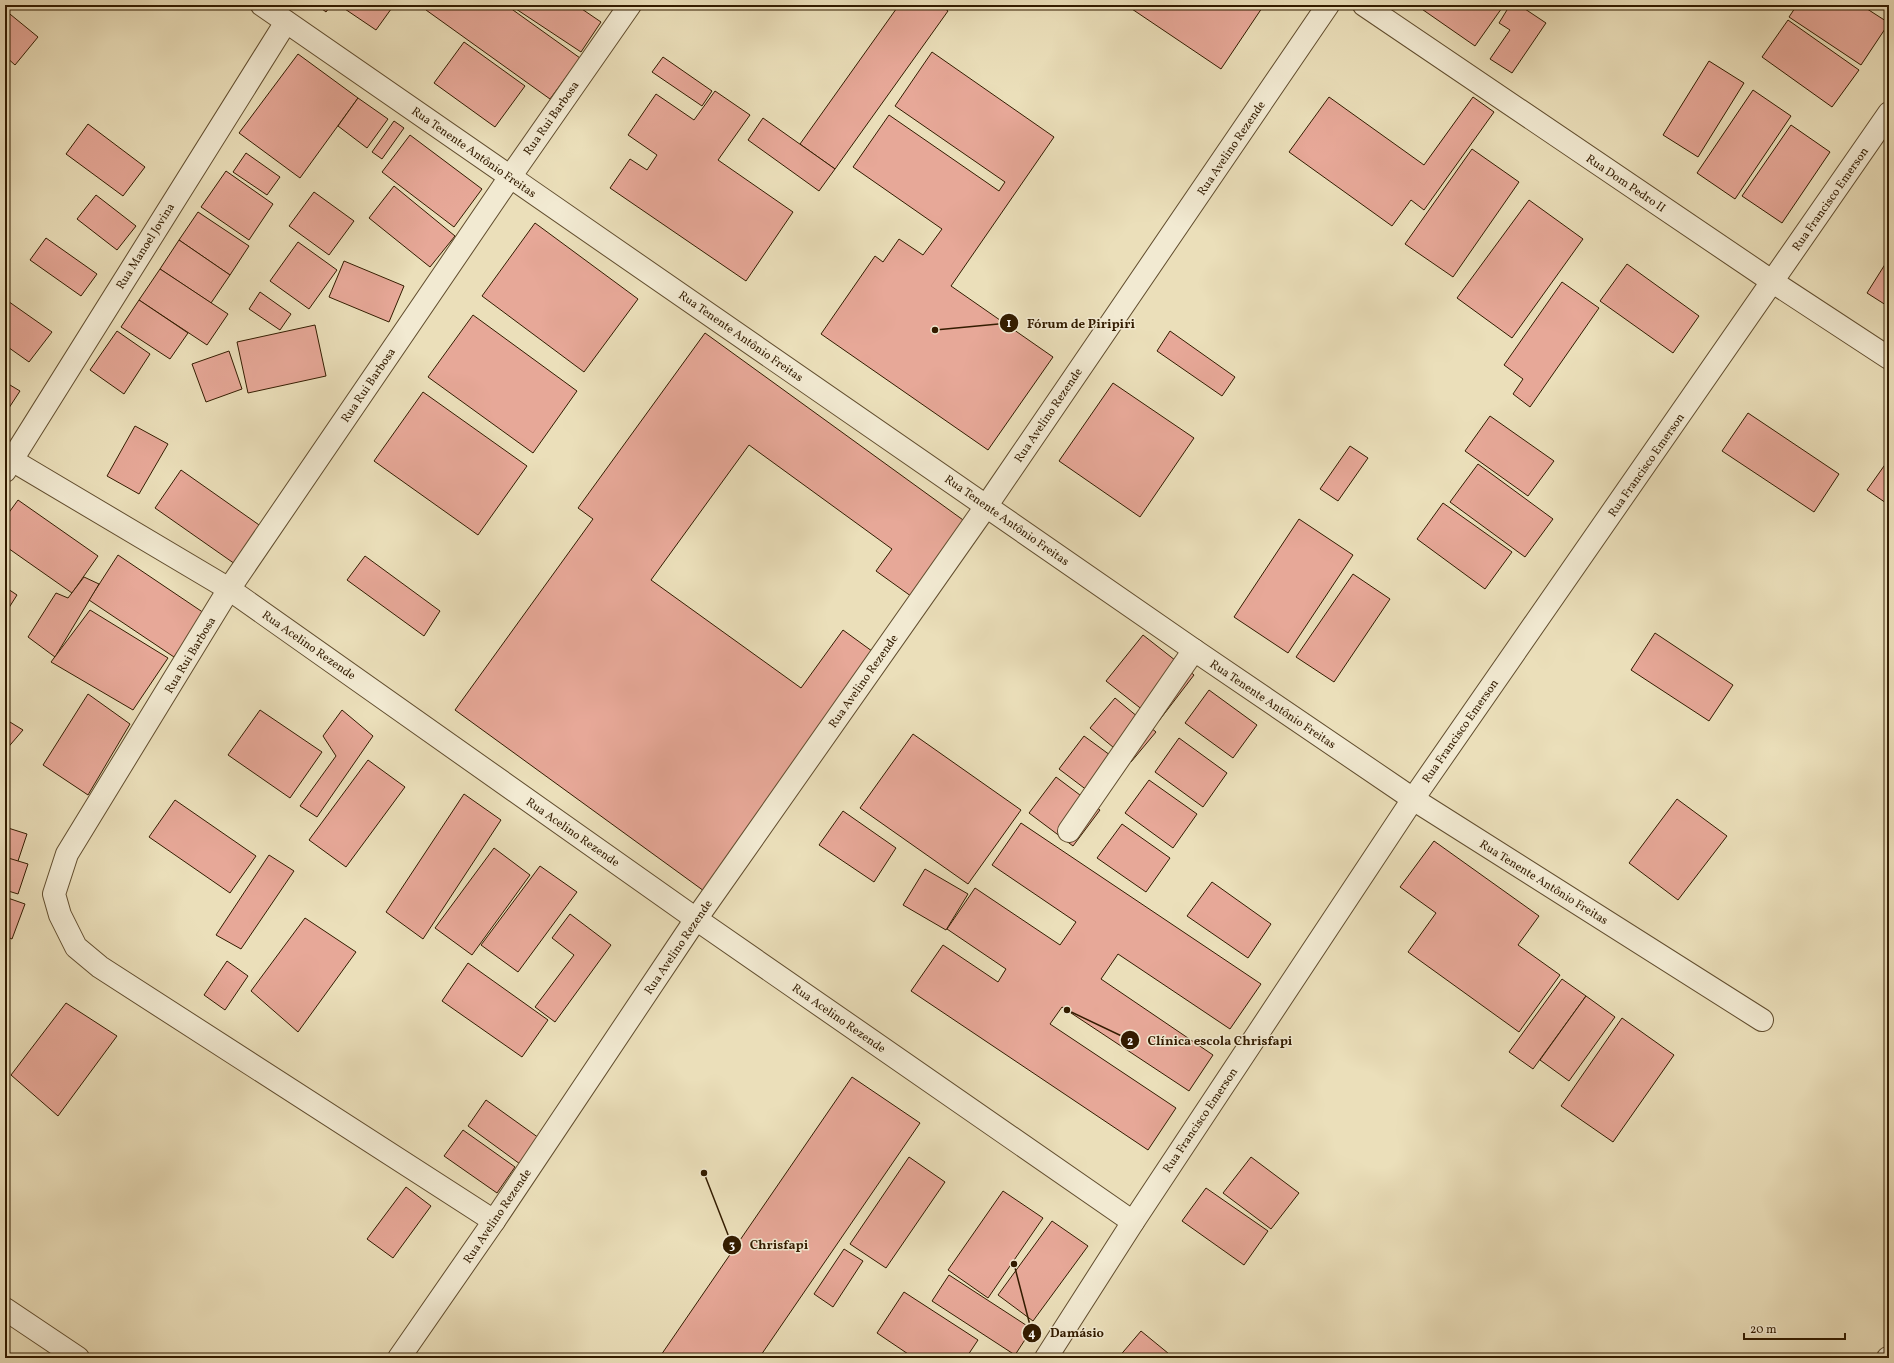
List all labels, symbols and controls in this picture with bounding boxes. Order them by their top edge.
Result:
street label: Rua Rui Barbosa [520,78,583,159]
street label: Rua Avelino Rezende [1194,98,1270,199]
street label: Rua Tenente Antônio Freitas [408,104,539,202]
street label: Rua Francisco Emerson [1789,144,1873,255]
street label: Rua Dom Pedro II [1582,151,1668,216]
street label: Rua Manoel Jovina [113,200,179,293]
street label: Rua Tenente Antônio Freitas [675,288,806,386]
callout: Fórum de Piripiri [999,311,1143,336]
text: 1 [1007,316,1012,332]
text: Fórum de Piripiri [1027,316,1135,334]
street label: Rua Rui Barbosa [338,345,400,426]
street label: Rua Avelino Rezende [1011,365,1087,466]
street label: Rua Francisco Emerson [1605,410,1689,521]
street label: Rua Tenente Antônio Freitas [941,472,1072,570]
street label: Rua Acelino Rezende [258,608,359,684]
street label: Rua Rui Barbosa [162,614,220,697]
street label: Rua Avelino Rezende [825,631,902,732]
street label: Rua Tenente Antônio Freitas [1206,657,1339,753]
street label: Rua Francisco Emerson [1419,676,1503,787]
street label: Rua Acelino Rezende [522,795,623,871]
street label: Rua Tenente Antônio Freitas [1476,837,1611,929]
street label: Rua Avelino Rezende [641,897,717,998]
street label: Rua Acelino Rezende [788,981,889,1057]
callout: Clínica escola Chrisfapi [1120,1028,1301,1053]
text: Clínica escola Chrisfapi [1148,1033,1293,1051]
text: 2 [1127,1034,1133,1050]
street label: Rua Francisco Emerson [1160,1065,1242,1176]
street label: Rua Avelino Rezende [460,1166,536,1267]
callout: Chrisfapi [722,1232,816,1257]
text: Chrisfapi [750,1237,809,1255]
text: 3 [729,1238,735,1254]
scale bar [1744,1315,1845,1341]
callout: Damásio [1022,1320,1112,1345]
text: 20 m [1750,1322,1777,1338]
text: Damásio [1050,1325,1104,1343]
text: 4 [1028,1326,1036,1342]

